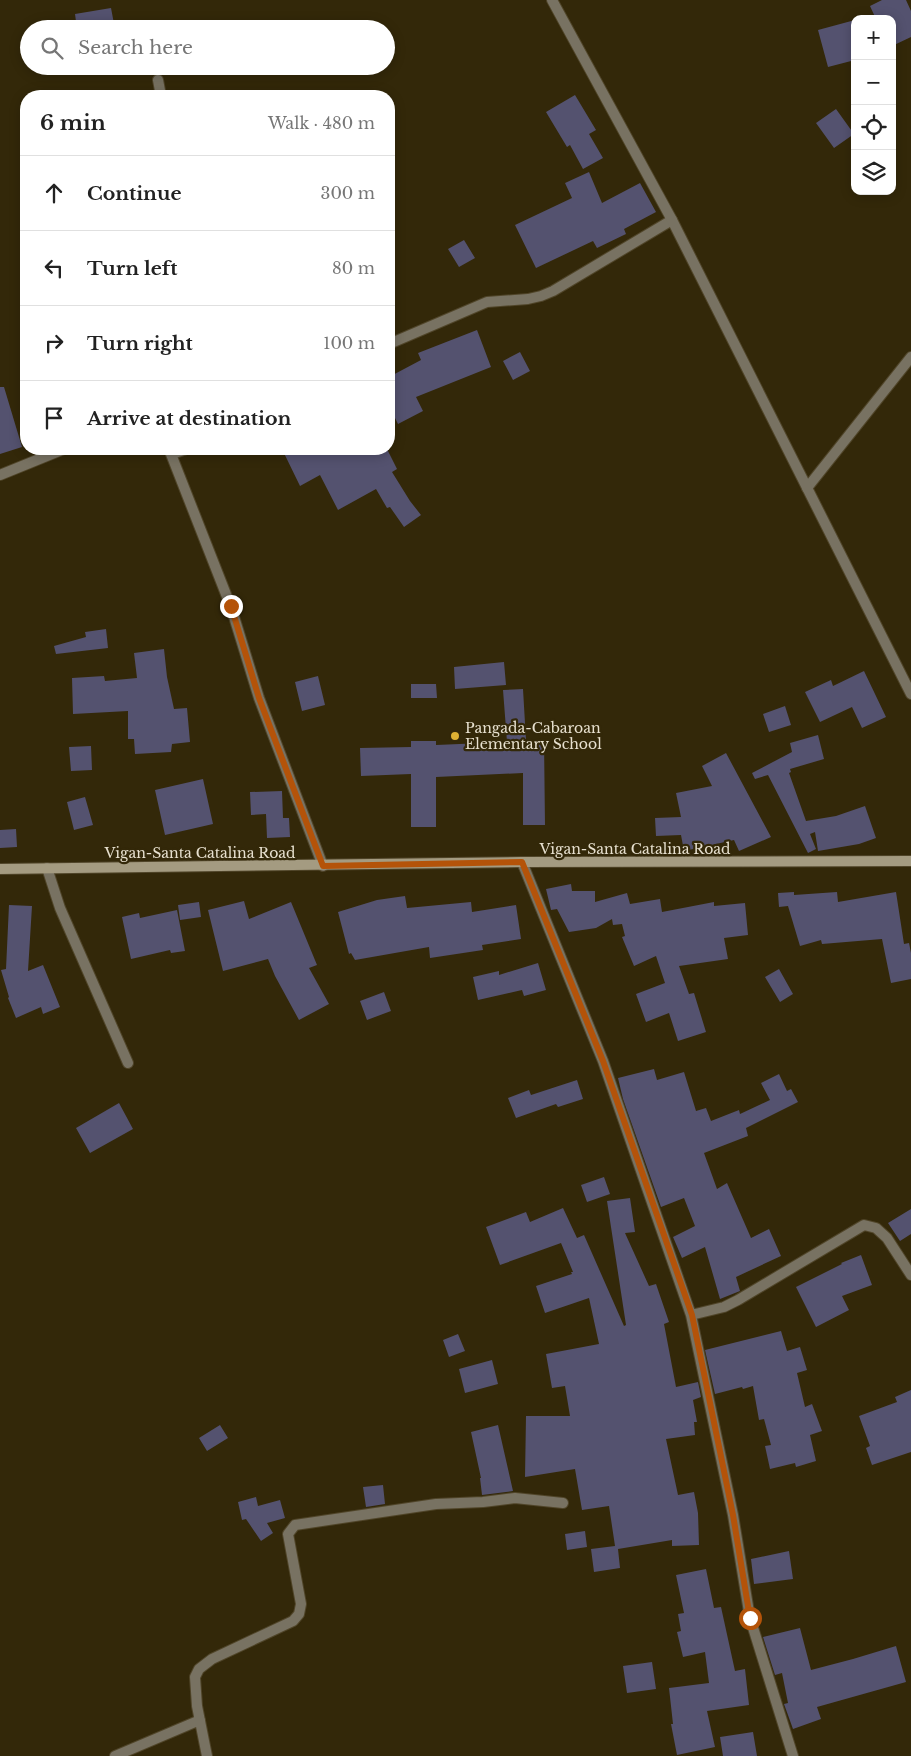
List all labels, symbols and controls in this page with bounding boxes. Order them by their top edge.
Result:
map controls [851,15,896,195]
button: + [851,15,896,60]
search box [20,20,395,75]
icon: search [38,34,66,62]
text: Search here [78,36,193,59]
button: − [851,60,896,105]
button: locate [851,105,896,150]
text: 6 min [40,110,106,136]
text: Walk · 480 m [268,113,375,133]
button: layers [851,150,896,195]
icon: ahead [40,179,68,207]
text: Continue [87,182,182,205]
text: 300 m [321,183,375,203]
icon: left [40,254,68,282]
text: Turn left [87,257,178,280]
text: 80 m [332,258,375,278]
icon: right [40,329,68,357]
text: Turn right [87,332,193,355]
text: 100 m [323,333,375,353]
icon: arrive [40,404,68,432]
text: Arrive at destination [87,407,291,430]
route end [220,595,243,618]
place label: Pangada-Cabaroan Elementary School [465,719,602,753]
marker: Pangada-Cabaroan Elementary School [449,730,461,742]
street label: Vigan-Santa Catalina Road [538,840,731,858]
street label: Vigan-Santa Catalina Road [103,844,296,862]
route start [739,1607,762,1630]

